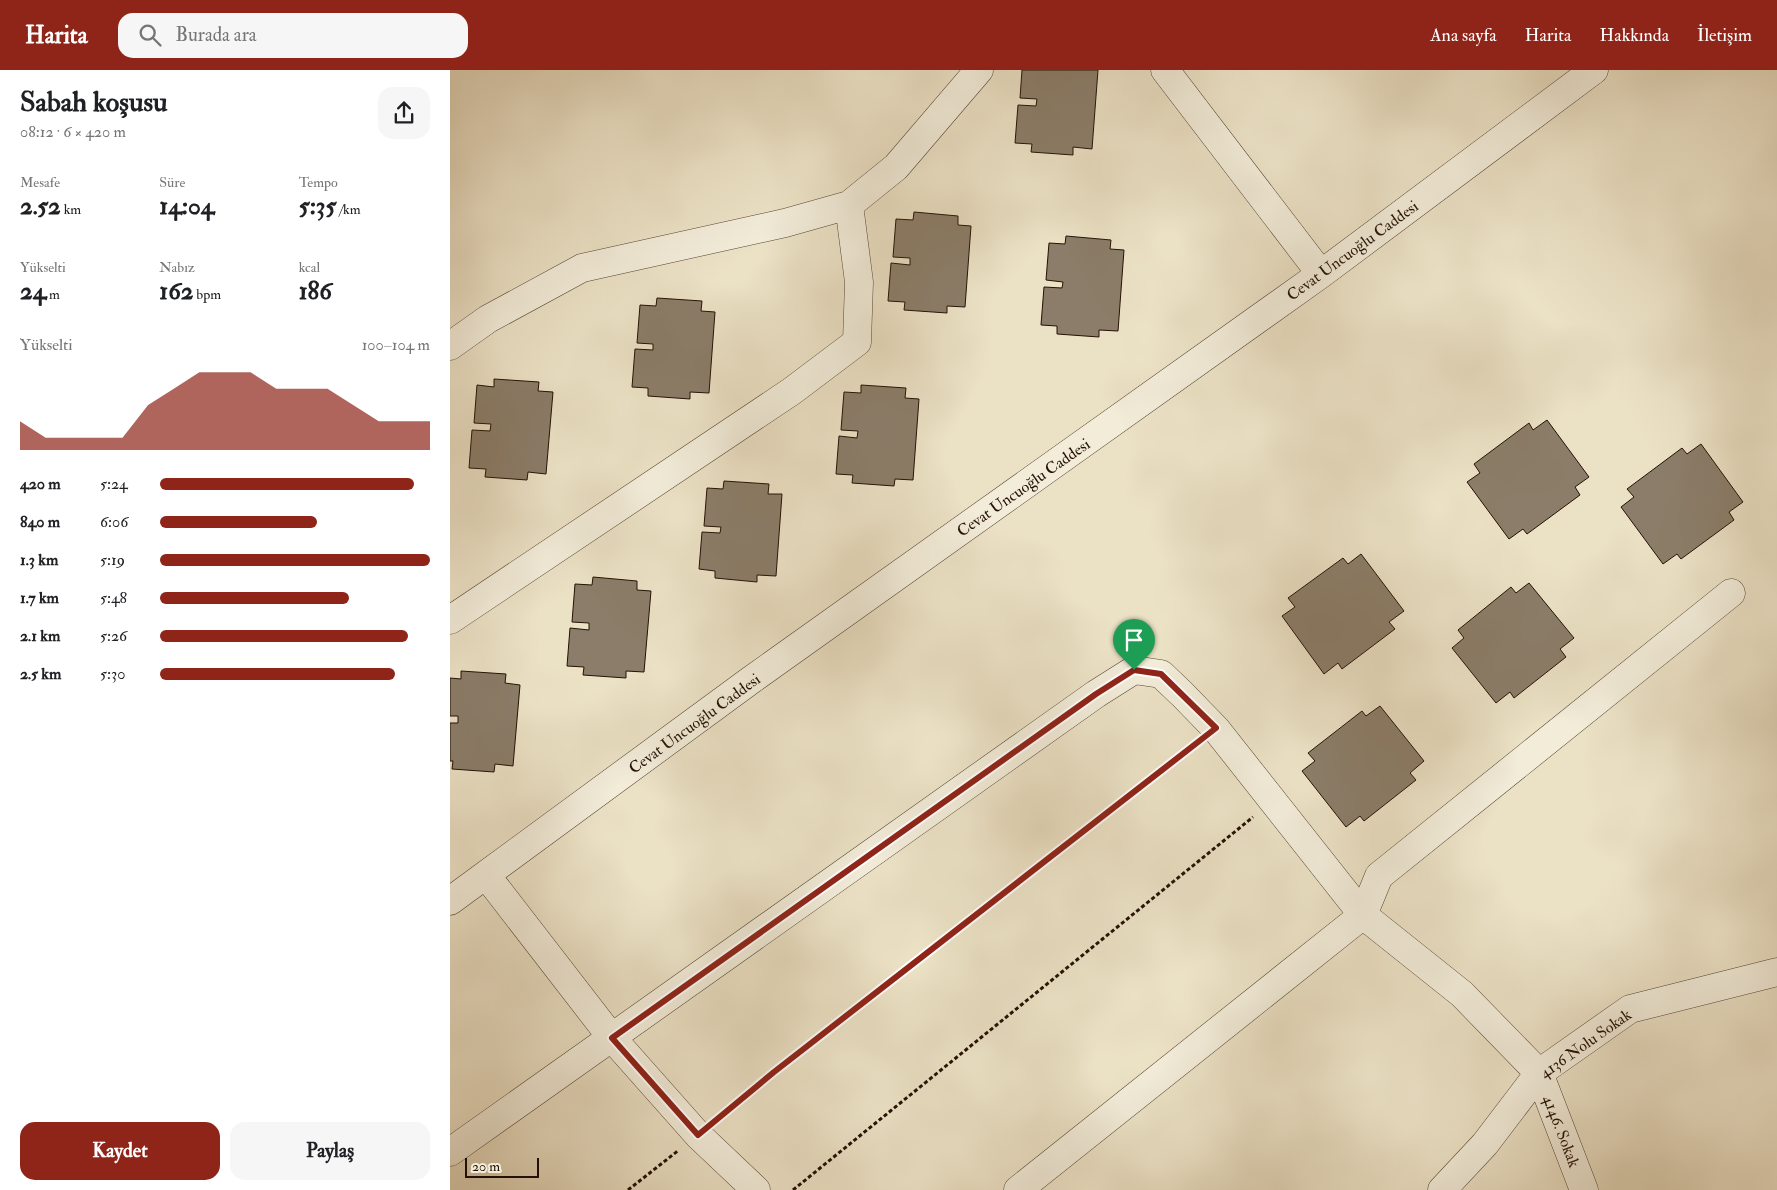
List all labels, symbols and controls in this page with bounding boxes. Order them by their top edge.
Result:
search box [118,13,468,58]
text: Harita [25,20,88,51]
icon: search [136,21,164,49]
text: Burada ara [176,23,257,47]
text: Ana sayfa [1430,24,1497,47]
text: Harita [1525,24,1572,47]
text: Hakkında [1600,24,1669,47]
text: İletişim [1697,24,1752,47]
text: Sabah koşusu [20,85,167,120]
button: share [378,87,430,139]
text: 08:12 · 6 × 420 m [20,122,126,142]
text: Mesafe [20,174,60,191]
text: Süre [159,174,185,191]
text: Tempo [299,174,338,191]
text: 2.52 [20,191,61,222]
text: 14:04 [159,191,214,222]
text: 5:35 [299,191,336,222]
street label: Cevat Uncuoğlu Caddesi [1283,196,1422,305]
text: km [61,201,81,218]
text: /km [336,201,361,218]
text: Yükselti [20,259,66,276]
text: Nabız [159,259,195,276]
text: kcal [299,259,320,276]
text: 24 [20,276,46,307]
text: 162 [159,276,193,307]
text: 186 [299,276,332,307]
text: m [46,286,60,303]
text: bpm [193,286,221,303]
text: Yükselti [20,335,72,355]
text: 100–104 m [362,335,430,355]
street label: Cevat Uncuoğlu Caddesi [953,434,1094,541]
text: 420 m [20,474,61,494]
text: 5:24 [100,474,128,494]
text: 840 m [20,512,60,532]
text: 6:06 [100,512,128,532]
text: 1.3 km [20,550,58,570]
text: 5:19 [100,550,125,570]
text: 1.7 km [20,588,59,608]
text: 5:48 [100,588,127,608]
pin [1113,619,1155,670]
text: 2.1 km [20,626,60,646]
text: 5:26 [100,626,127,646]
icon: arrive [1120,626,1148,654]
text: 2.5 km [20,664,61,684]
text: 5:30 [100,664,125,684]
street label: Cevat Uncuoğlu Caddesi [625,669,764,778]
street label: 4136 Nolu Sokak [1536,1005,1636,1083]
street label: 4146. Sokak [1538,1092,1584,1171]
button: Kaydet [20,1122,220,1180]
button: Paylaş [230,1122,430,1180]
scale bar [465,1155,539,1178]
text: 20 m [472,1158,500,1175]

